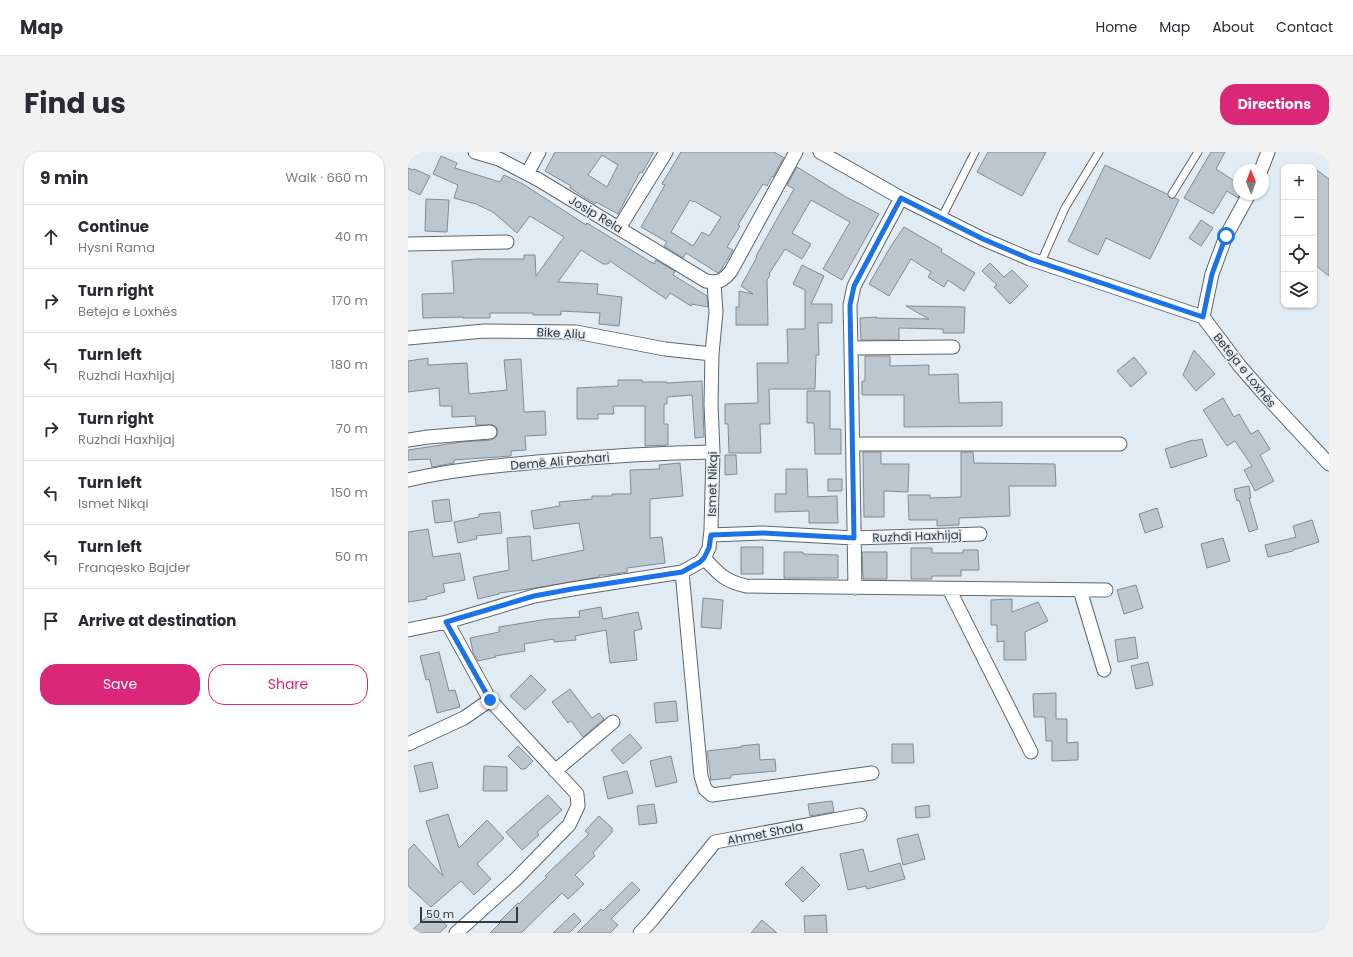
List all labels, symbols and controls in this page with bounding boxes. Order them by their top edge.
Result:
text: Map [20,14,63,41]
text: Home [1095,17,1137,37]
text: Map [1159,17,1190,37]
text: About [1212,17,1254,37]
text: Contact [1276,17,1333,37]
text: Find us [24,84,126,123]
button: Directions [1220,84,1329,125]
north arrow [1233,164,1269,200]
map controls [1281,164,1317,308]
button: + [1281,164,1317,200]
text: 9 min [40,166,89,190]
text: Walk · 660 m [285,168,368,187]
street label: Josip Rela [566,191,626,237]
button: − [1281,200,1317,236]
text: Continue [78,216,149,237]
icon: ahead [40,226,62,248]
text: 40 m [335,227,368,246]
route start [1217,227,1235,245]
button: locate [1281,236,1317,272]
text: Hysni Rama [78,238,155,257]
button: layers [1281,272,1317,308]
text: Turn right [78,280,154,301]
icon: right [40,290,62,312]
text: 170 m [332,291,368,310]
text: Beteja e Loxhës [78,302,177,321]
street label: Bike Aliu [536,323,586,343]
street label: Beteja e Loxhës [1210,329,1280,411]
text: Turn left [78,344,142,365]
icon: left [40,354,62,376]
text: 180 m [331,355,368,374]
text: Ruzhdi Haxhijaj [78,366,175,385]
text: Turn right [78,408,154,429]
icon: right [40,418,62,440]
text: 70 m [336,419,368,438]
text: Ruzhdi Haxhijaj [78,430,175,449]
street label: Demë Ali Pozhari [510,448,610,474]
street label: Ismet Nikqi [703,451,721,517]
text: Turn left [78,472,142,493]
icon: left [40,482,62,504]
text: 150 m [331,483,368,502]
text: Ismet Nikqi [78,494,149,513]
street label: Ruzhdi Haxhijaj [872,526,962,546]
text: Turn left [78,536,142,557]
icon: left [40,546,62,568]
text: 50 m [335,547,368,566]
text: Franqesko Bajder [78,558,190,577]
icon: arrive [40,610,62,632]
text: Arrive at destination [78,610,236,631]
button: Save [40,664,200,705]
button: Share [208,664,368,705]
route end [481,691,499,709]
street label: Ahmet Shala [726,817,804,849]
scale bar [420,905,518,924]
text: 50 m [426,906,454,922]

